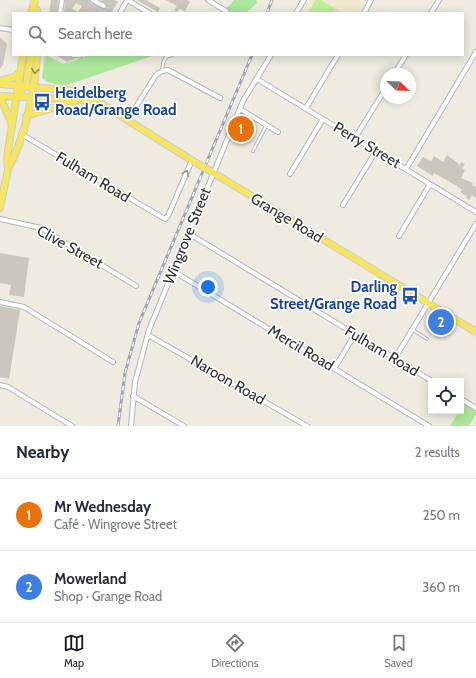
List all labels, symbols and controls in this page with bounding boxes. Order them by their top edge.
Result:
search box [12,12,464,56]
icon: search [26,23,48,45]
text: Search here [58,25,133,43]
one-way arrow [31,68,40,74]
north arrow [380,68,416,104]
place label: Heidelberg Road/Grange Road [55,84,177,119]
bus stop icon: Heidelberg Road/Grange Road [32,92,52,112]
pin: 1 [228,114,254,144]
street label: Perry Street [330,118,404,172]
street label: Fulham Road [53,148,133,206]
one-way arrow [181,169,189,177]
street label: Wingrove Street [159,185,215,287]
street label: Grange Road [248,189,326,247]
street label: Clive Street [34,221,106,273]
your location [198,277,218,297]
place label: Darling Street/Grange Road [270,278,397,313]
bus stop icon: Darling Street/Grange Road [400,286,420,306]
pin: 2 [428,307,454,337]
street label: Mercil Road [265,321,337,375]
street label: Fulham Road [342,322,422,380]
street label: Naroon Road [188,351,268,409]
map controls [428,378,464,414]
button: locate [428,378,464,414]
text: Nearby [16,442,69,462]
text: 2 results [415,444,460,460]
text: Mr Wednesday [54,498,151,516]
text: 1 [27,507,31,523]
text: 250 m [423,507,460,523]
text: Café · Wingrove Street [54,516,177,532]
text: Mowerland [54,570,127,588]
text: 2 [26,579,32,595]
text: 360 m [422,579,460,595]
text: Shop · Grange Road [54,588,162,604]
tab: Map [63,632,85,670]
tab: Directions [211,632,258,670]
tab: Saved [384,632,413,670]

